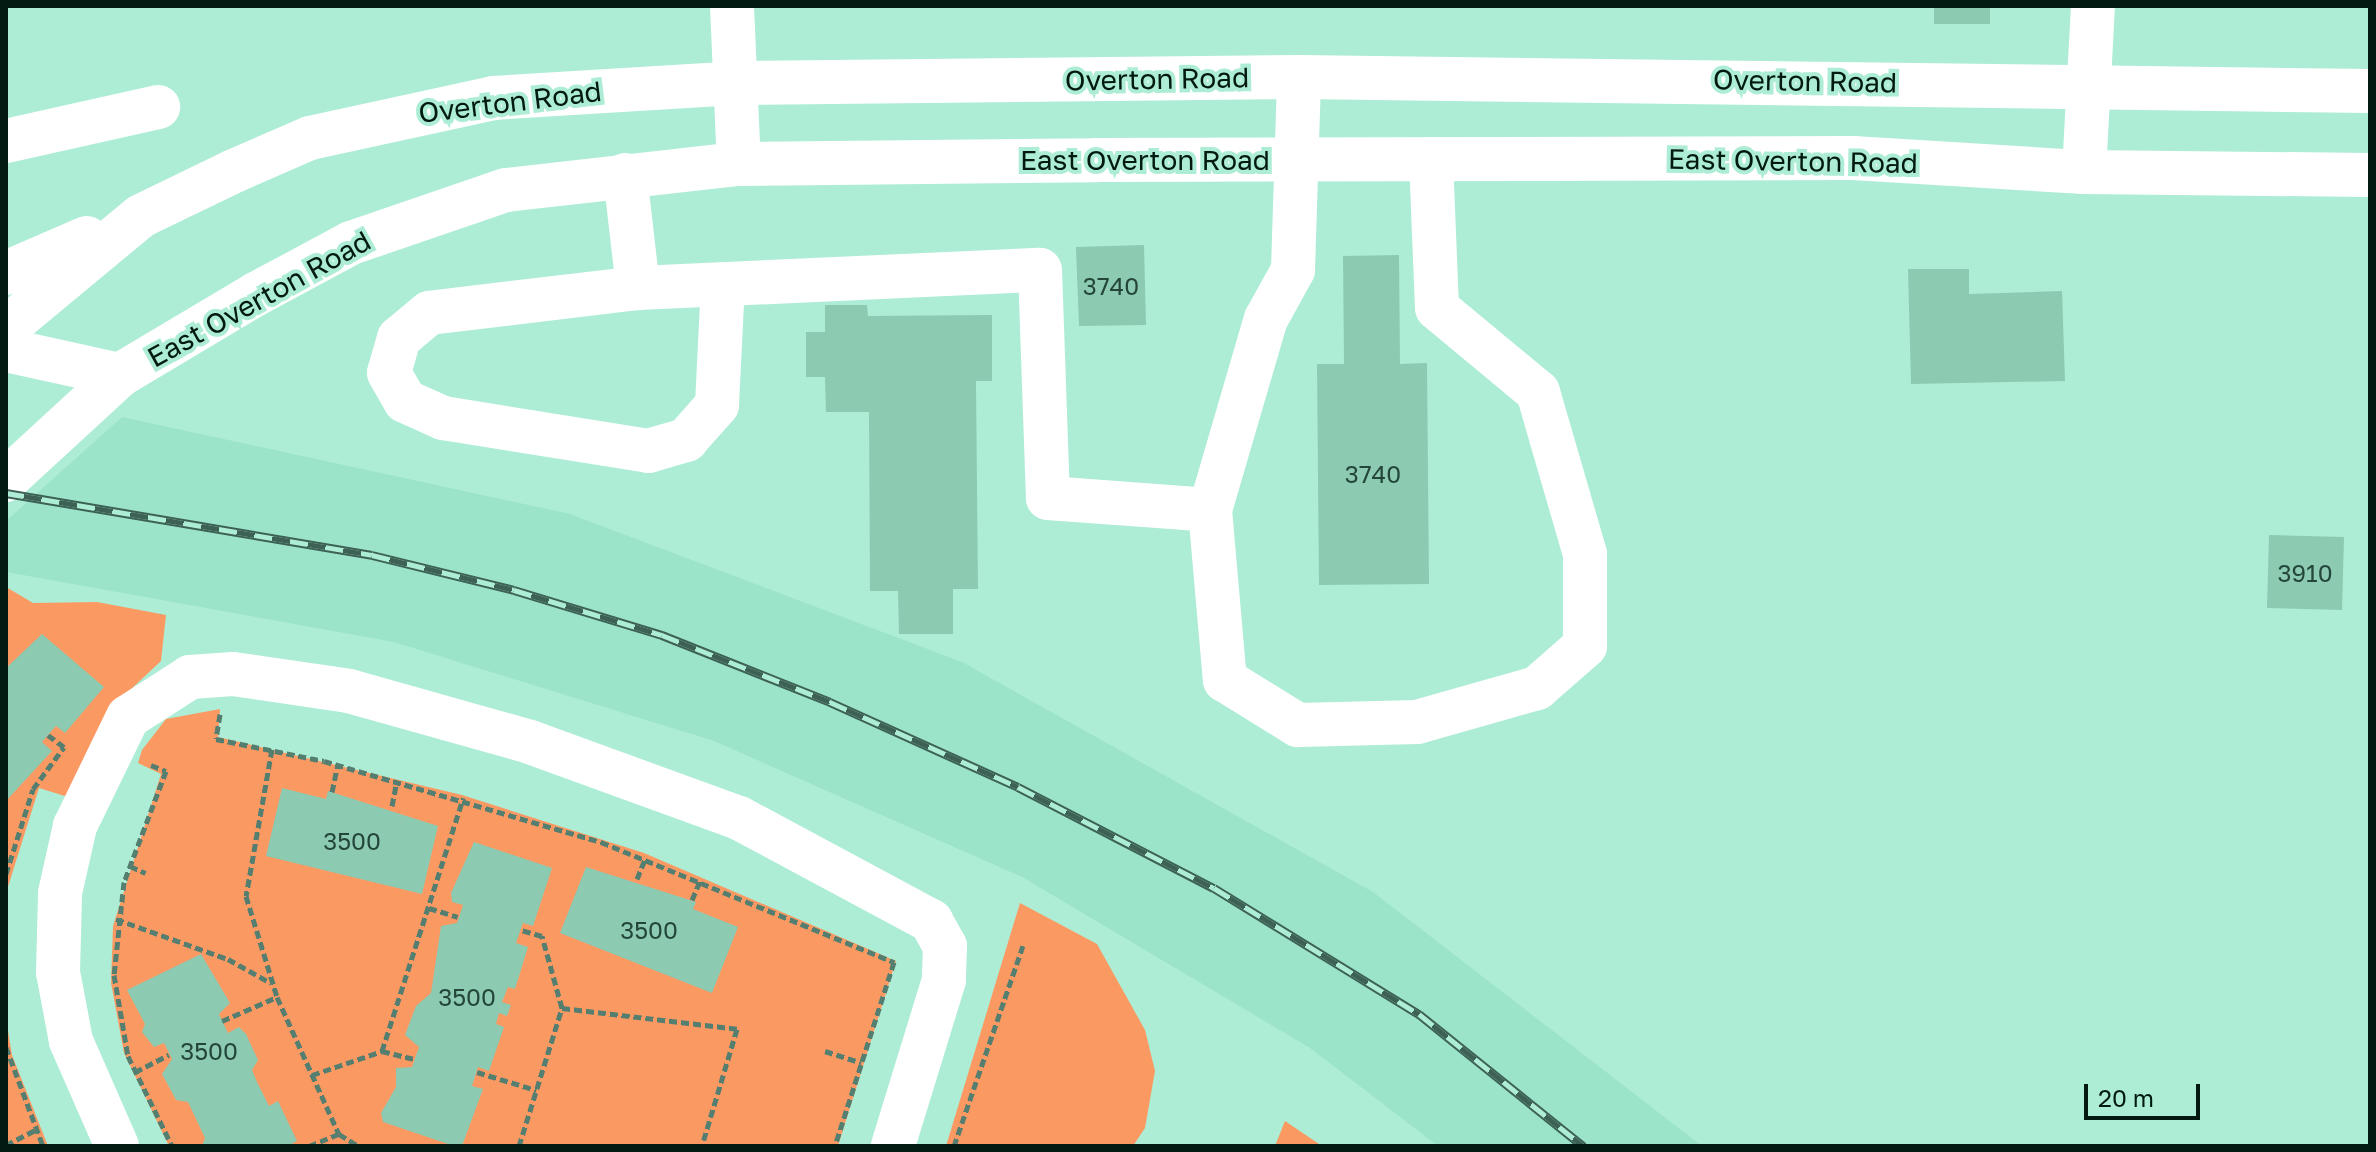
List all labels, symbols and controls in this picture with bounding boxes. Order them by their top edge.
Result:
street label: Overton Road [1065,61,1249,97]
street label: Overton Road [1713,63,1897,99]
street label: Overton Road [416,74,604,130]
street label: East Overton Road [1668,142,1918,180]
street label: East Overton Road [1020,143,1270,177]
street label: East Overton Road [142,224,376,374]
house number: 3740 [1083,272,1139,300]
house number: 3740 [1345,460,1401,488]
house number: 3910 [2277,559,2333,587]
house number: 3500 [323,827,381,855]
house number: 3500 [620,916,678,944]
house number: 3500 [438,983,496,1011]
house number: 3500 [180,1037,238,1065]
scale bar [2088,1068,2204,1118]
text: 20 m [2098,1083,2154,1112]

